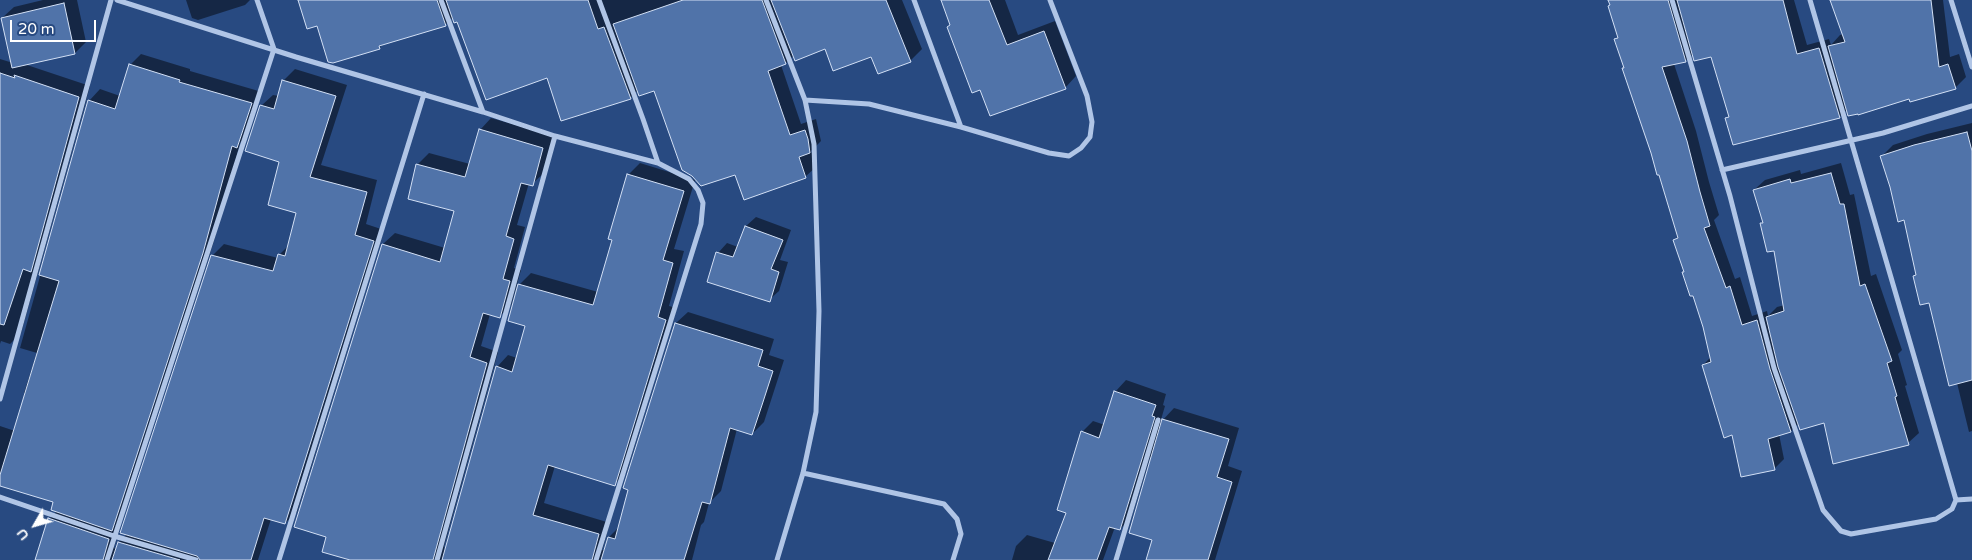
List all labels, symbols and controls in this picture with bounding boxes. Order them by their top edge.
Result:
scale bar [12,10,99,42]
text: 20 m [18,20,55,38]
north arrow [10,500,60,550]
text: U [13,525,33,544]

